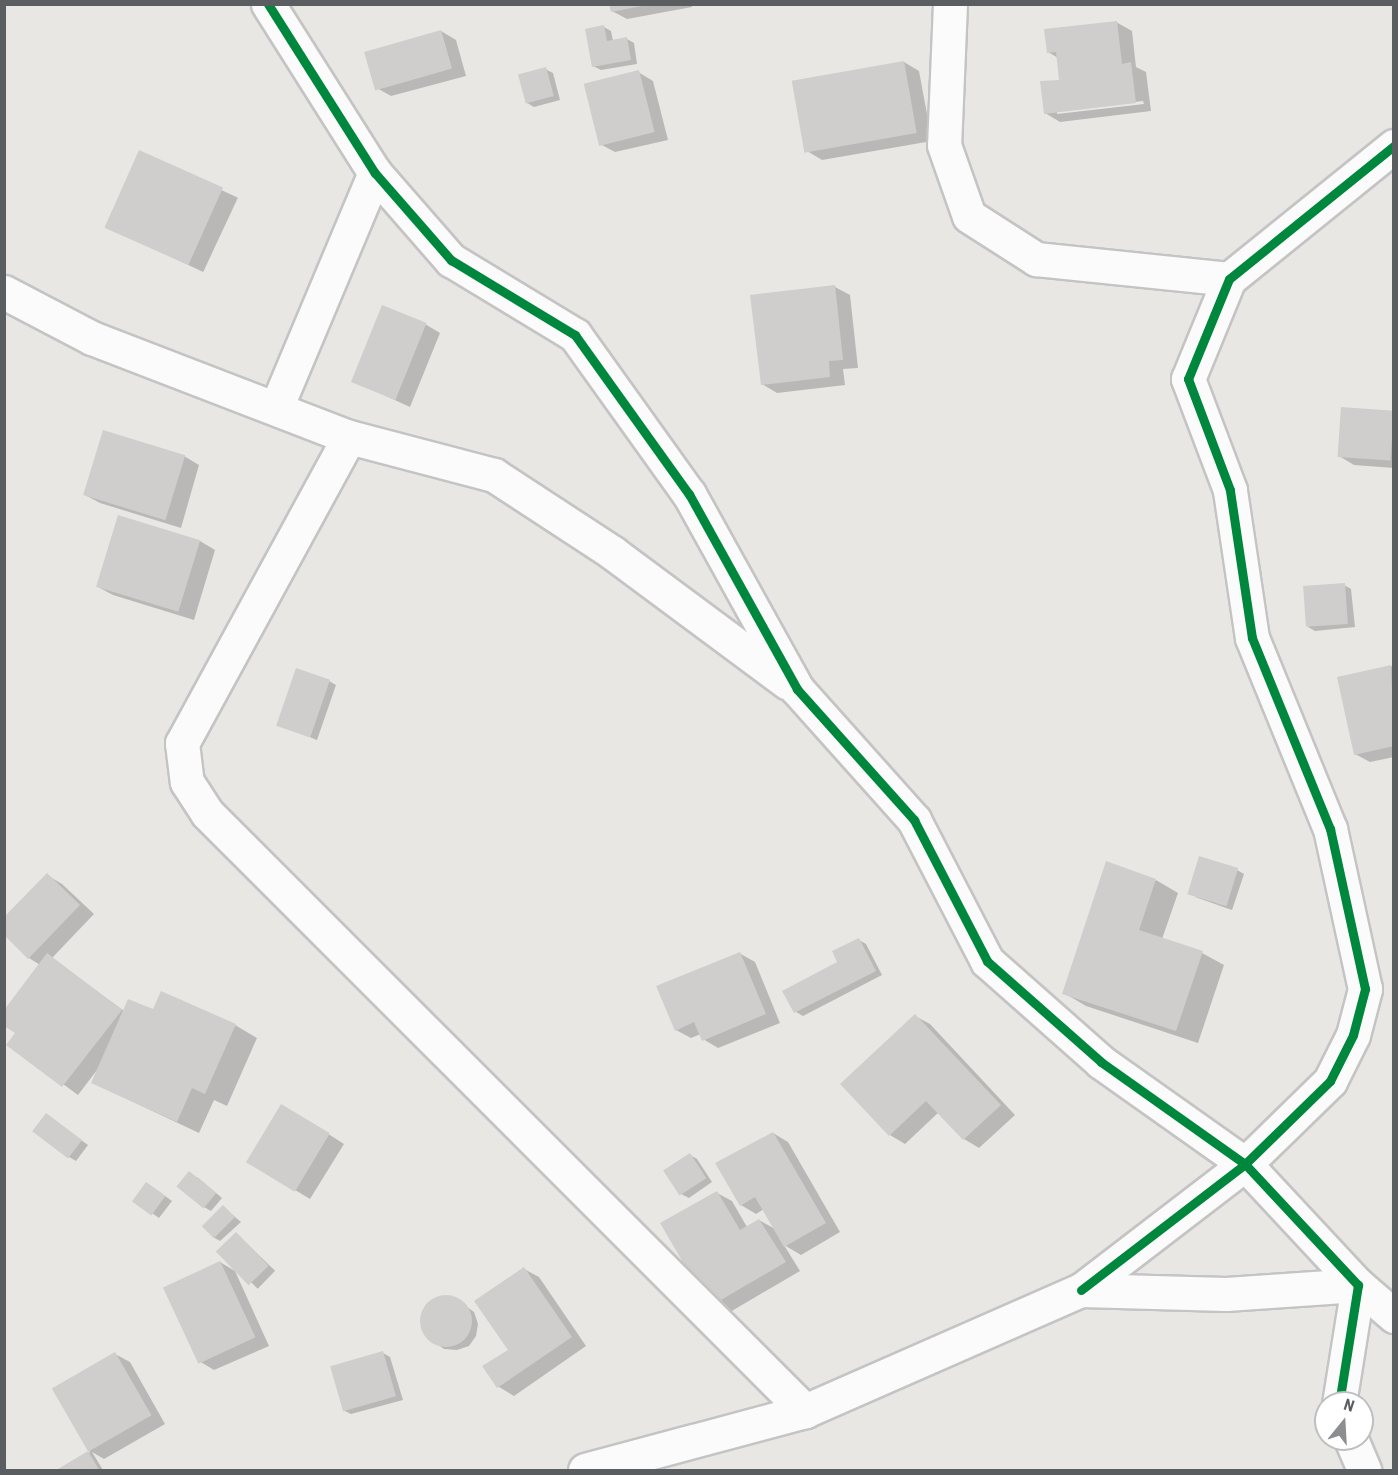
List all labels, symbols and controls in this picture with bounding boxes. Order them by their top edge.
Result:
north arrow [1314,1391,1374,1451]
text: N [1341,1395,1357,1416]

